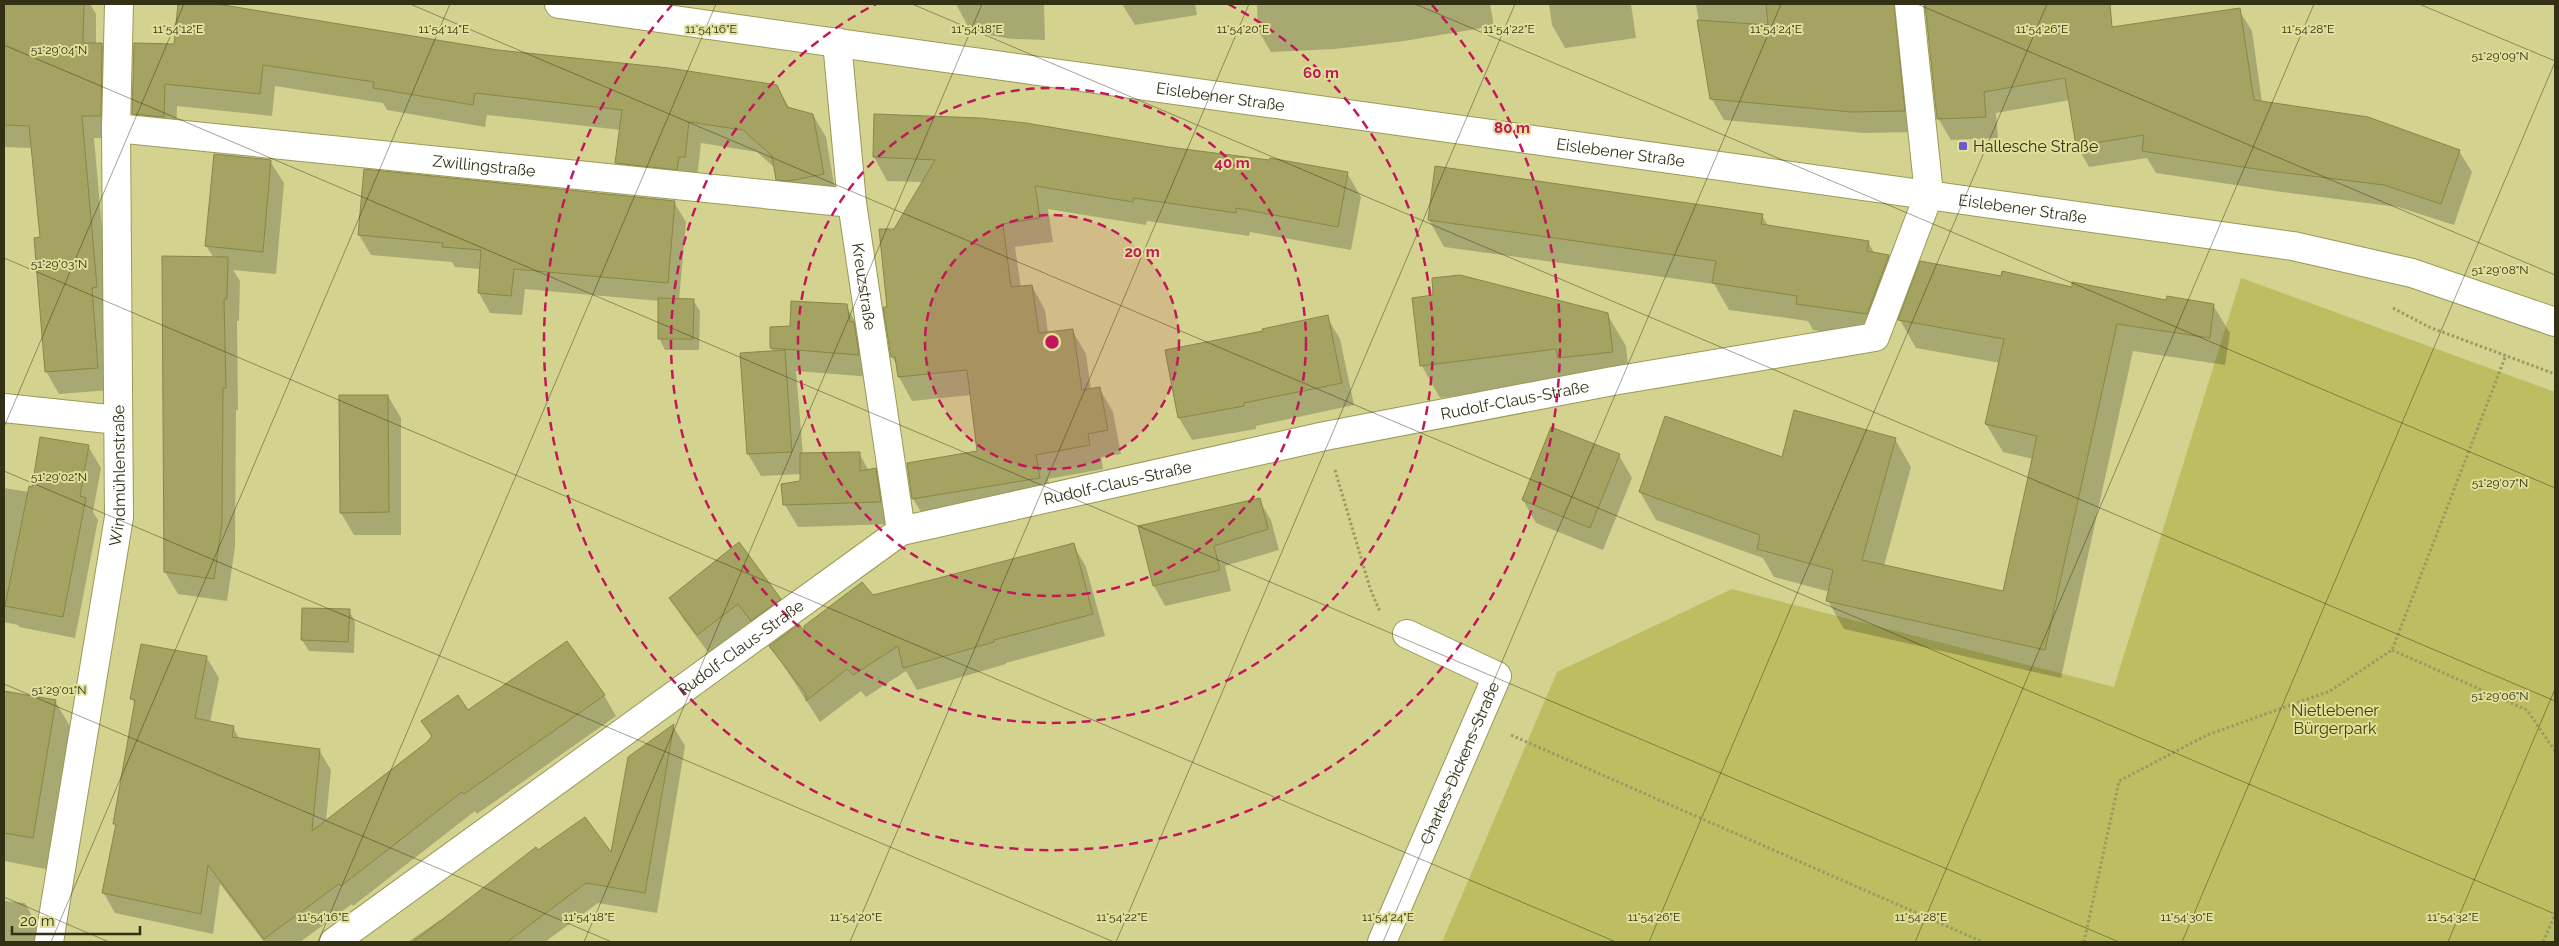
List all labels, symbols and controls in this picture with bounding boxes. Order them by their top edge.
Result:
text: 11°54'12"E [153,22,203,36]
text: 11°54'14"E [419,22,469,36]
text: 11°54'16"E [685,22,737,36]
text: 11°54'18"E [951,22,1003,36]
text: 11°54'20"E [1217,22,1269,36]
text: 11°54'22"E [1483,22,1535,36]
text: 11°54'24"E [1750,22,1802,36]
text: 11°54'26"E [2016,22,2068,36]
text: 11°54'28"E [2282,22,2334,36]
text: 51°29'04"N [31,43,87,57]
text: 51°29'09"N [2472,49,2528,63]
text: 60 m [1303,64,1339,82]
street label: Eislebener Straße [1155,78,1286,115]
text: 80 m [1494,119,1530,137]
street label: Eislebener Straße [1555,134,1686,171]
place label: Hallesche Straße [1973,137,2098,156]
marker: Hallesche Straße [1957,140,1969,152]
street label: Zwillingstraße [432,151,536,181]
text: 40 m [1214,154,1250,172]
street label: Eislebener Straße [1957,190,2088,227]
street label: Kreuzstraße [848,241,880,331]
text: 20 m [1124,243,1160,261]
text: 51°29'03"N [31,257,87,271]
text: 51°29'08"N [2471,263,2529,277]
centre of rings [1043,333,1061,351]
street label: Rudolf-Claus-Straße [1439,377,1591,424]
street label: Windmühlenstraße [105,405,129,548]
street label: Rudolf-Claus-Straße [1042,457,1193,509]
text: 51°29'02"N [31,470,87,484]
text: 51°29'07"N [2472,476,2528,490]
street label: Rudolf-Claus-Straße [674,596,807,700]
street label: Charles-Dickens-Straße [1416,679,1503,848]
text: 51°29'01"N [32,683,86,697]
text: 51°29'06"N [2471,689,2529,703]
park label: Nietlebener Bürgerpark [2291,701,2379,738]
scale bar [12,904,140,936]
text: 11°54'16"E [297,910,349,924]
text: 11°54'18"E [563,910,615,924]
text: 11°54'20"E [830,910,882,924]
text: 11°54'22"E [1096,910,1148,924]
text: 11°54'24"E [1362,910,1414,924]
text: 11°54'26"E [1628,910,1680,924]
text: 11°54'28"E [1895,910,1947,924]
text: 11°54'30"E [2161,910,2213,924]
text: 11°54'32"E [2427,910,2479,924]
text: 20 m [20,912,55,930]

